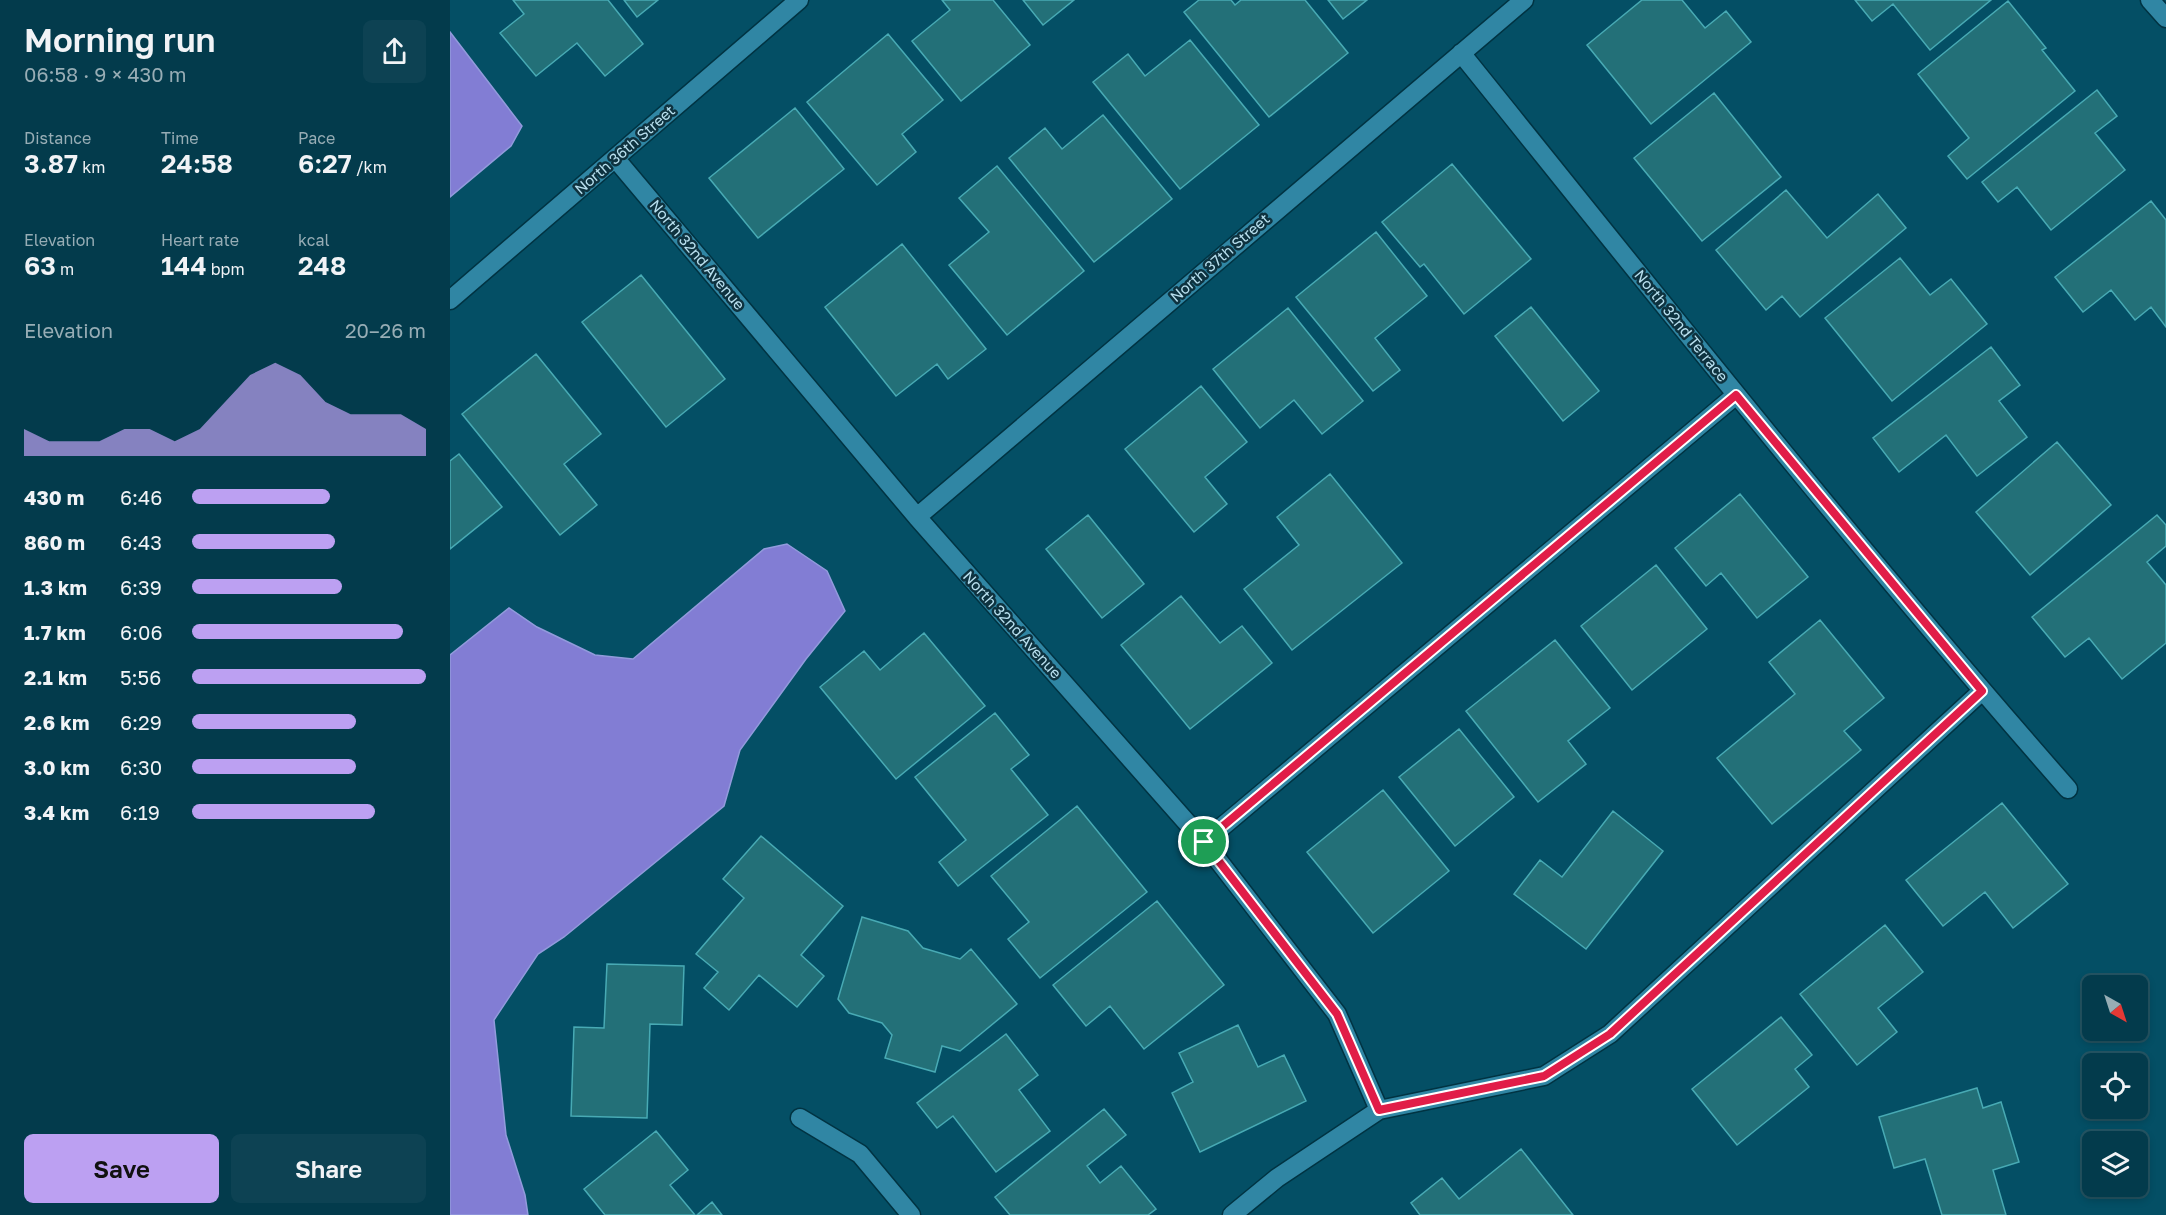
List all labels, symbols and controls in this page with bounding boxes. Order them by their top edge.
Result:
text: Morning run [24,20,216,59]
button: share [363,20,426,83]
text: 06:58 · 9 × 430 m [24,62,186,86]
street label: North 36th Street [571,101,678,198]
text: Distance [24,128,91,148]
text: Time [161,128,199,148]
text: Pace [298,128,335,148]
text: 3.87 [24,148,78,179]
text: 24:58 [161,148,233,179]
text: 6:27 [298,148,352,179]
text: km [78,157,105,177]
text: /km [352,157,387,177]
street label: North 32nd Avenue [646,196,749,313]
street label: North 37th Street [1166,209,1273,305]
text: Elevation [24,230,95,250]
text: Heart rate [161,230,239,250]
text: kcal [298,230,330,250]
text: 63 [24,250,56,281]
text: 144 [161,250,207,281]
text: 248 [298,250,346,281]
text: m [56,259,74,279]
text: bpm [207,259,245,279]
street label: North 32nd Terrace [1631,266,1733,385]
text: Elevation [24,318,113,342]
text: 20–26 m [345,318,426,342]
text: 430 m [24,485,84,509]
text: 6:46 [120,485,162,509]
text: 860 m [24,530,85,554]
text: 6:43 [120,530,162,554]
street label: North 32nd Avenue [960,567,1066,682]
text: 1.3 km [24,575,87,599]
text: 6:39 [120,575,162,599]
text: 1.7 km [24,620,86,644]
text: 6:06 [120,620,163,644]
text: 2.1 km [24,665,87,689]
text: 5:56 [120,665,161,689]
text: 2.6 km [24,710,89,734]
text: 6:29 [120,710,162,734]
text: 3.0 km [24,755,90,779]
text: 6:30 [120,755,162,779]
text: 3.4 km [24,800,89,824]
text: 6:19 [120,800,160,824]
pin [1178,816,1229,867]
icon: arrive [1187,825,1220,858]
north arrow [2082,975,2148,1041]
map controls [2082,975,2148,1197]
button: locate [2082,1053,2148,1119]
button: layers [2082,1131,2148,1197]
button: Save [24,1134,219,1203]
button: Share [231,1134,426,1203]

